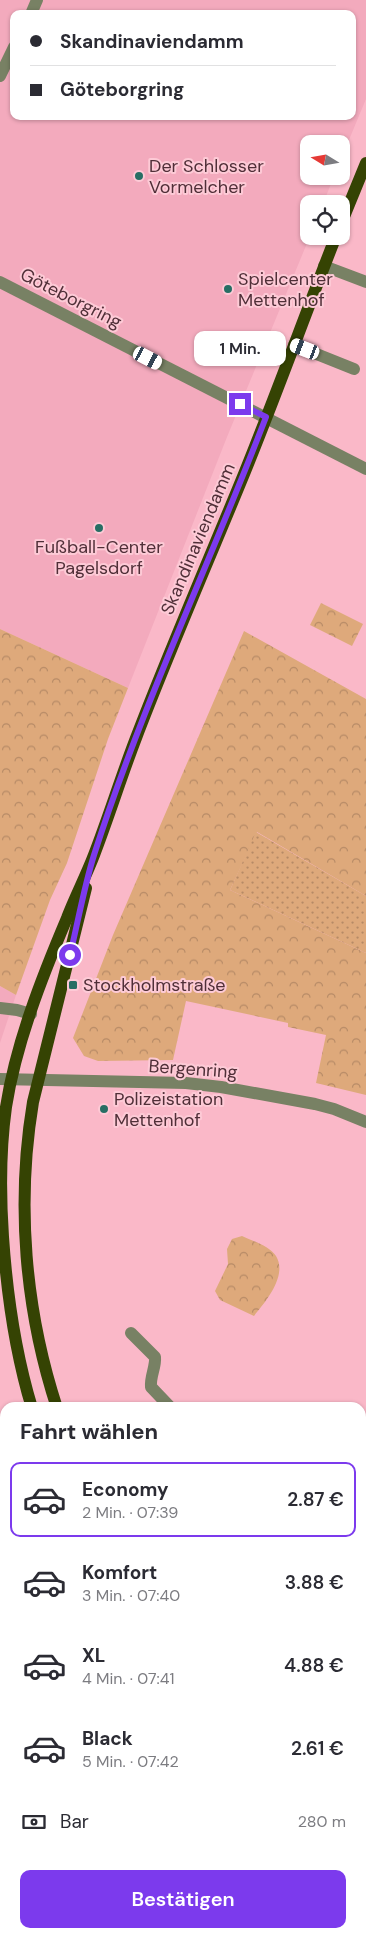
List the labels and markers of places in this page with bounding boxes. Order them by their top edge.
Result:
place label: Der Schlosser Vormelcher [149,154,264,199]
marker: Der Schlosser Vormelcher [133,170,145,182]
place label: Spielcenter Mettenhof [238,267,333,312]
marker: Spielcenter Mettenhof [222,283,234,295]
marker: Fußball-Center Pagelsdorf [93,522,105,534]
place label: Fußball-Center Pagelsdorf [35,535,163,580]
place label: Stockholmstraße [83,973,225,997]
marker: Stockholmstraße [67,979,79,991]
place label: Polizeistation Mettenhof [114,1087,223,1132]
marker: Polizeistation Mettenhof [98,1103,110,1115]

